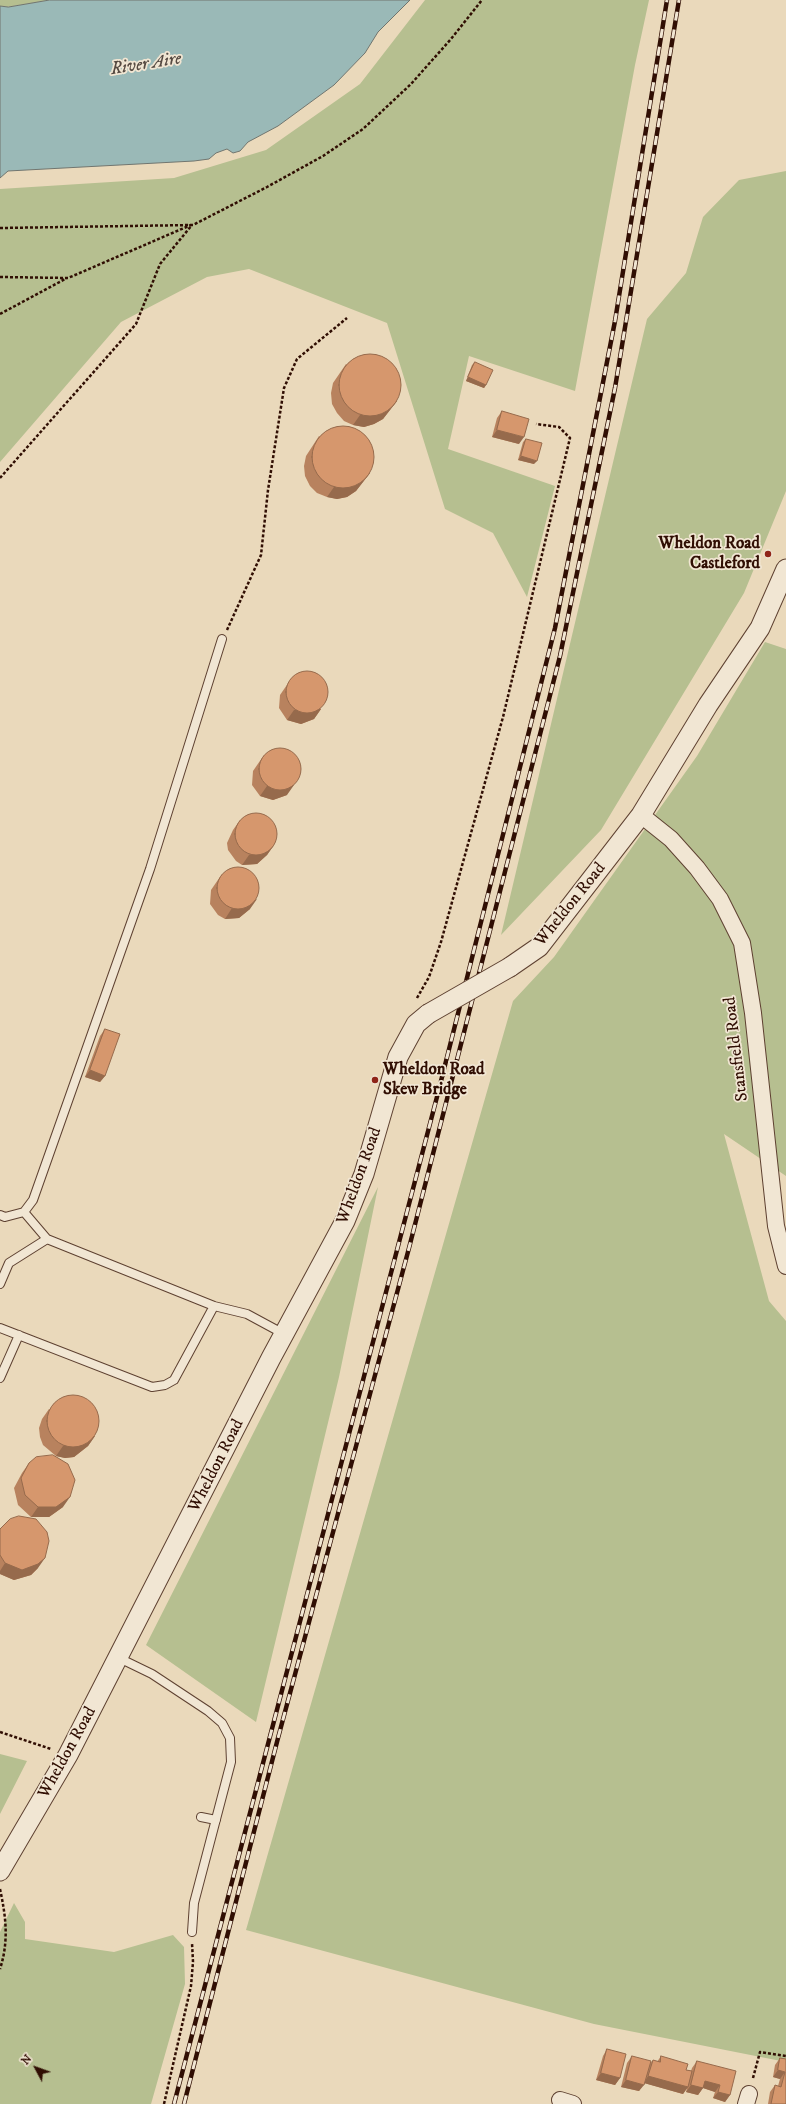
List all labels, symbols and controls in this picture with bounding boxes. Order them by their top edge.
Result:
water label: River Aire [109,49,183,81]
place label: Wheldon Road Castleford [658,534,760,574]
marker: Wheldon Road Castleford [763,549,773,559]
street label: Wheldon Road [531,859,611,951]
street label: Stansfield Road [720,996,754,1102]
place label: Wheldon Road Skew Bridge [383,1060,485,1100]
marker: Wheldon Road Skew Bridge [370,1075,380,1085]
street label: Wheldon Road [333,1125,387,1227]
street label: Wheldon Road [185,1416,249,1516]
street label: Wheldon Road [34,1704,102,1802]
north arrow [16,2048,56,2088]
text: N [19,2052,35,2068]

